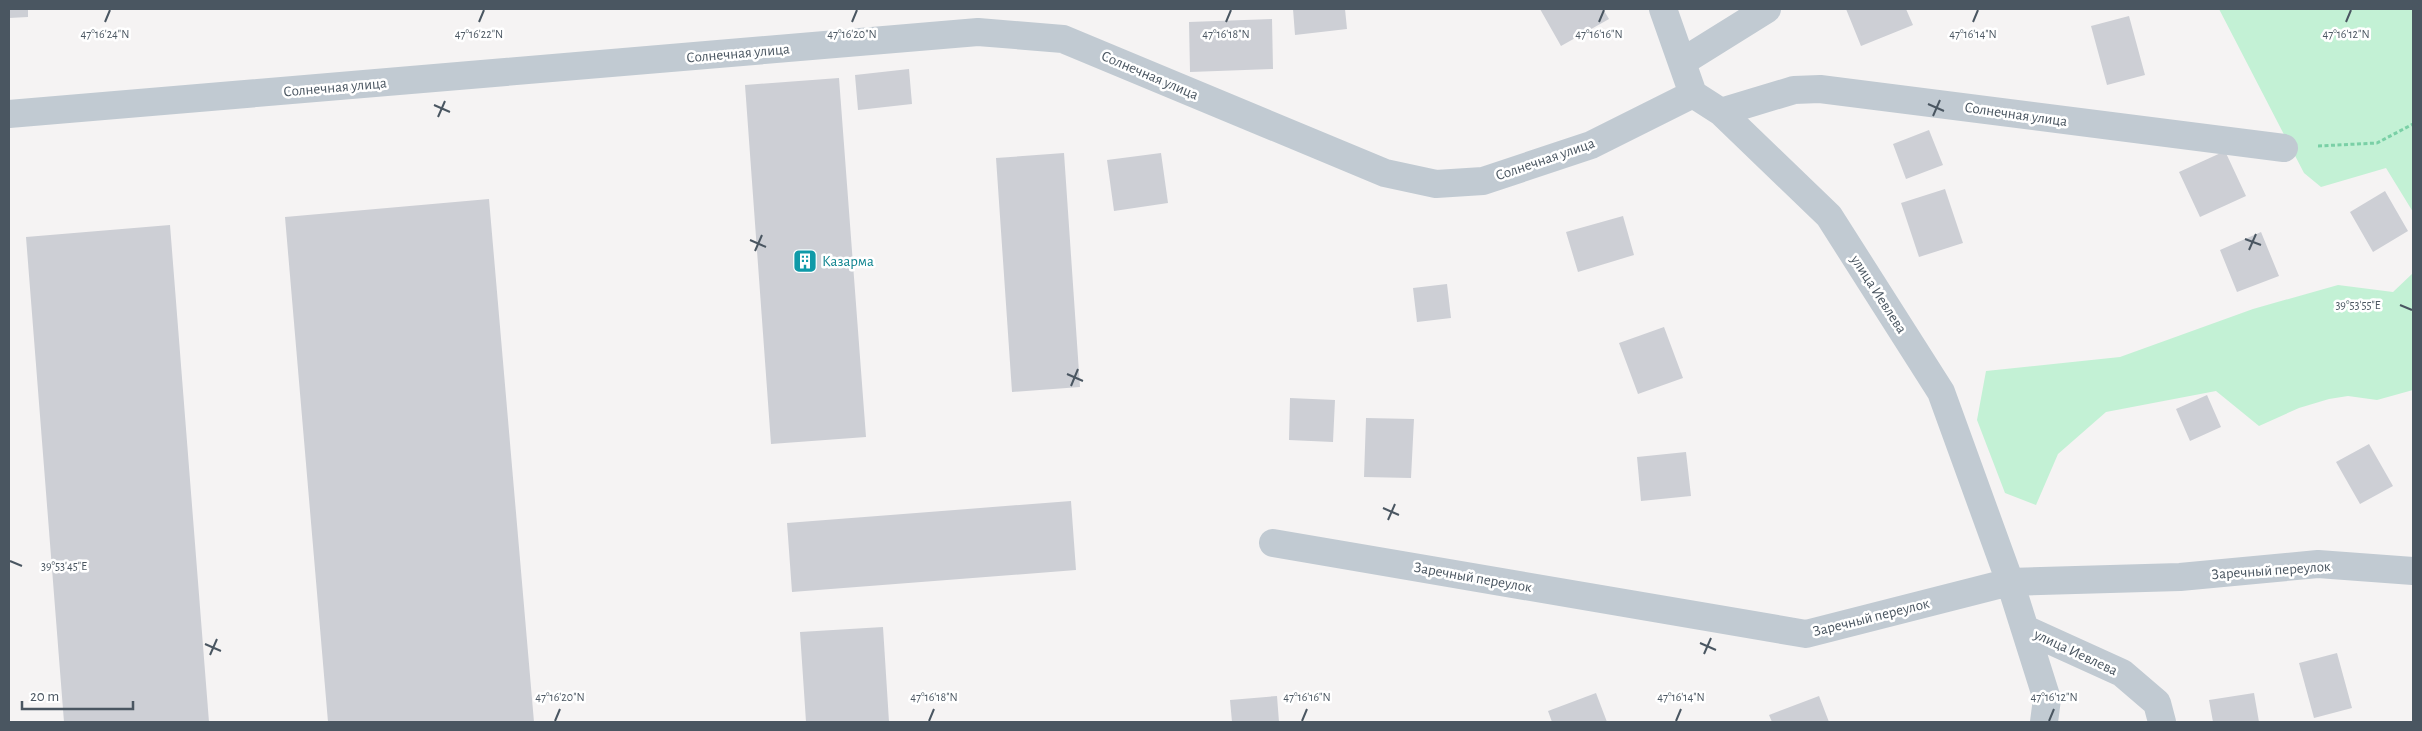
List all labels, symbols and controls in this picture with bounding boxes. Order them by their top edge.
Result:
text: 47°16'24"N [81,28,129,40]
text: 47°16'22"N [455,28,503,40]
text: 47°16'20"N [827,28,877,40]
text: 47°16'18"N [1202,28,1250,40]
text: 47°16'16"N [1575,28,1623,40]
text: 47°16'14"N [1949,28,1997,40]
text: 47°16'12"N [2322,28,2370,40]
street label: Солнечная улица [686,41,790,65]
street label: Солнечная улица [1099,48,1201,103]
street label: Солнечная улица [283,75,387,99]
street label: Солнечная улица [1964,100,2068,129]
street label: Солнечная улица [1494,135,1597,183]
building icon: Казарма [792,248,818,274]
street label: улица Иевлева [1847,252,1909,336]
place label: Казарма [822,254,874,269]
text: 39°53'55"E [2335,299,2381,311]
street label: Заречный переулок [2211,559,2331,582]
text: 39°53'45"E [41,560,87,572]
street label: Заречный переулок [1413,560,1533,595]
street label: Заречный переулок [1811,596,1931,639]
street label: улица Иевлева [2031,626,2120,678]
scale bar [22,678,134,710]
text: 20 m [30,689,59,704]
text: 47°16'20"N [535,691,585,703]
text: 47°16'18"N [910,691,958,703]
text: 47°16'16"N [1283,691,1331,703]
text: 47°16'14"N [1657,691,1705,703]
text: 47°16'12"N [2030,691,2078,703]

